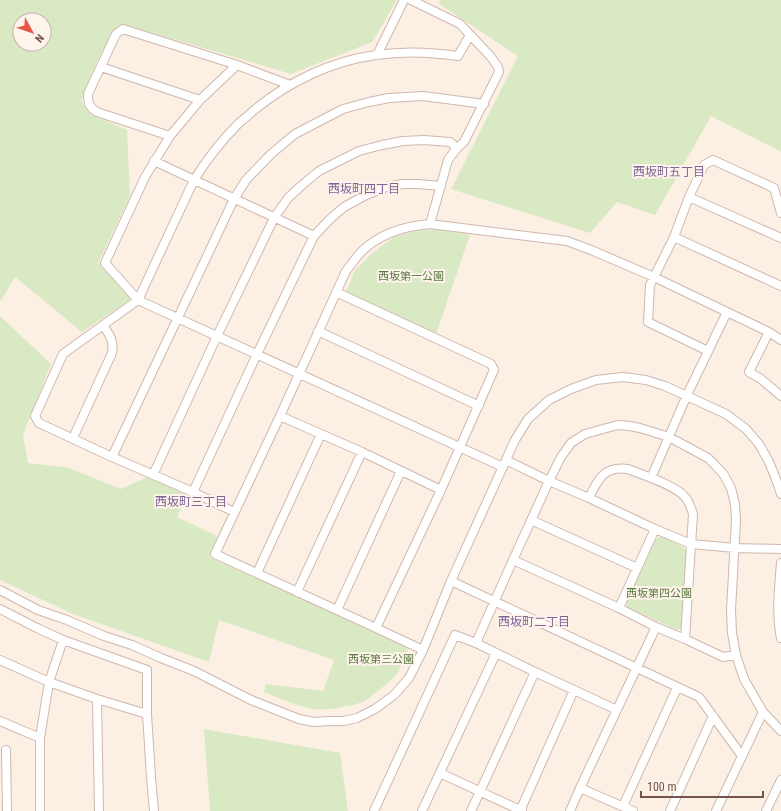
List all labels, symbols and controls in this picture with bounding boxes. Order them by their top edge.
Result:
north arrow [12,12,52,52]
text: N [32,31,46,45]
district label: 西坂町五丁目 [633,165,705,179]
district label: 西坂町四丁目 [328,182,400,196]
park label: 西坂第一公園 [378,270,444,283]
district label: 西坂町三丁目 [155,495,227,509]
park label: 西坂第四公園 [626,587,692,600]
district label: 西坂町二丁目 [498,615,570,629]
park label: 西坂第三公園 [348,653,414,666]
scale bar [641,773,763,799]
text: 100 m [647,780,677,794]

